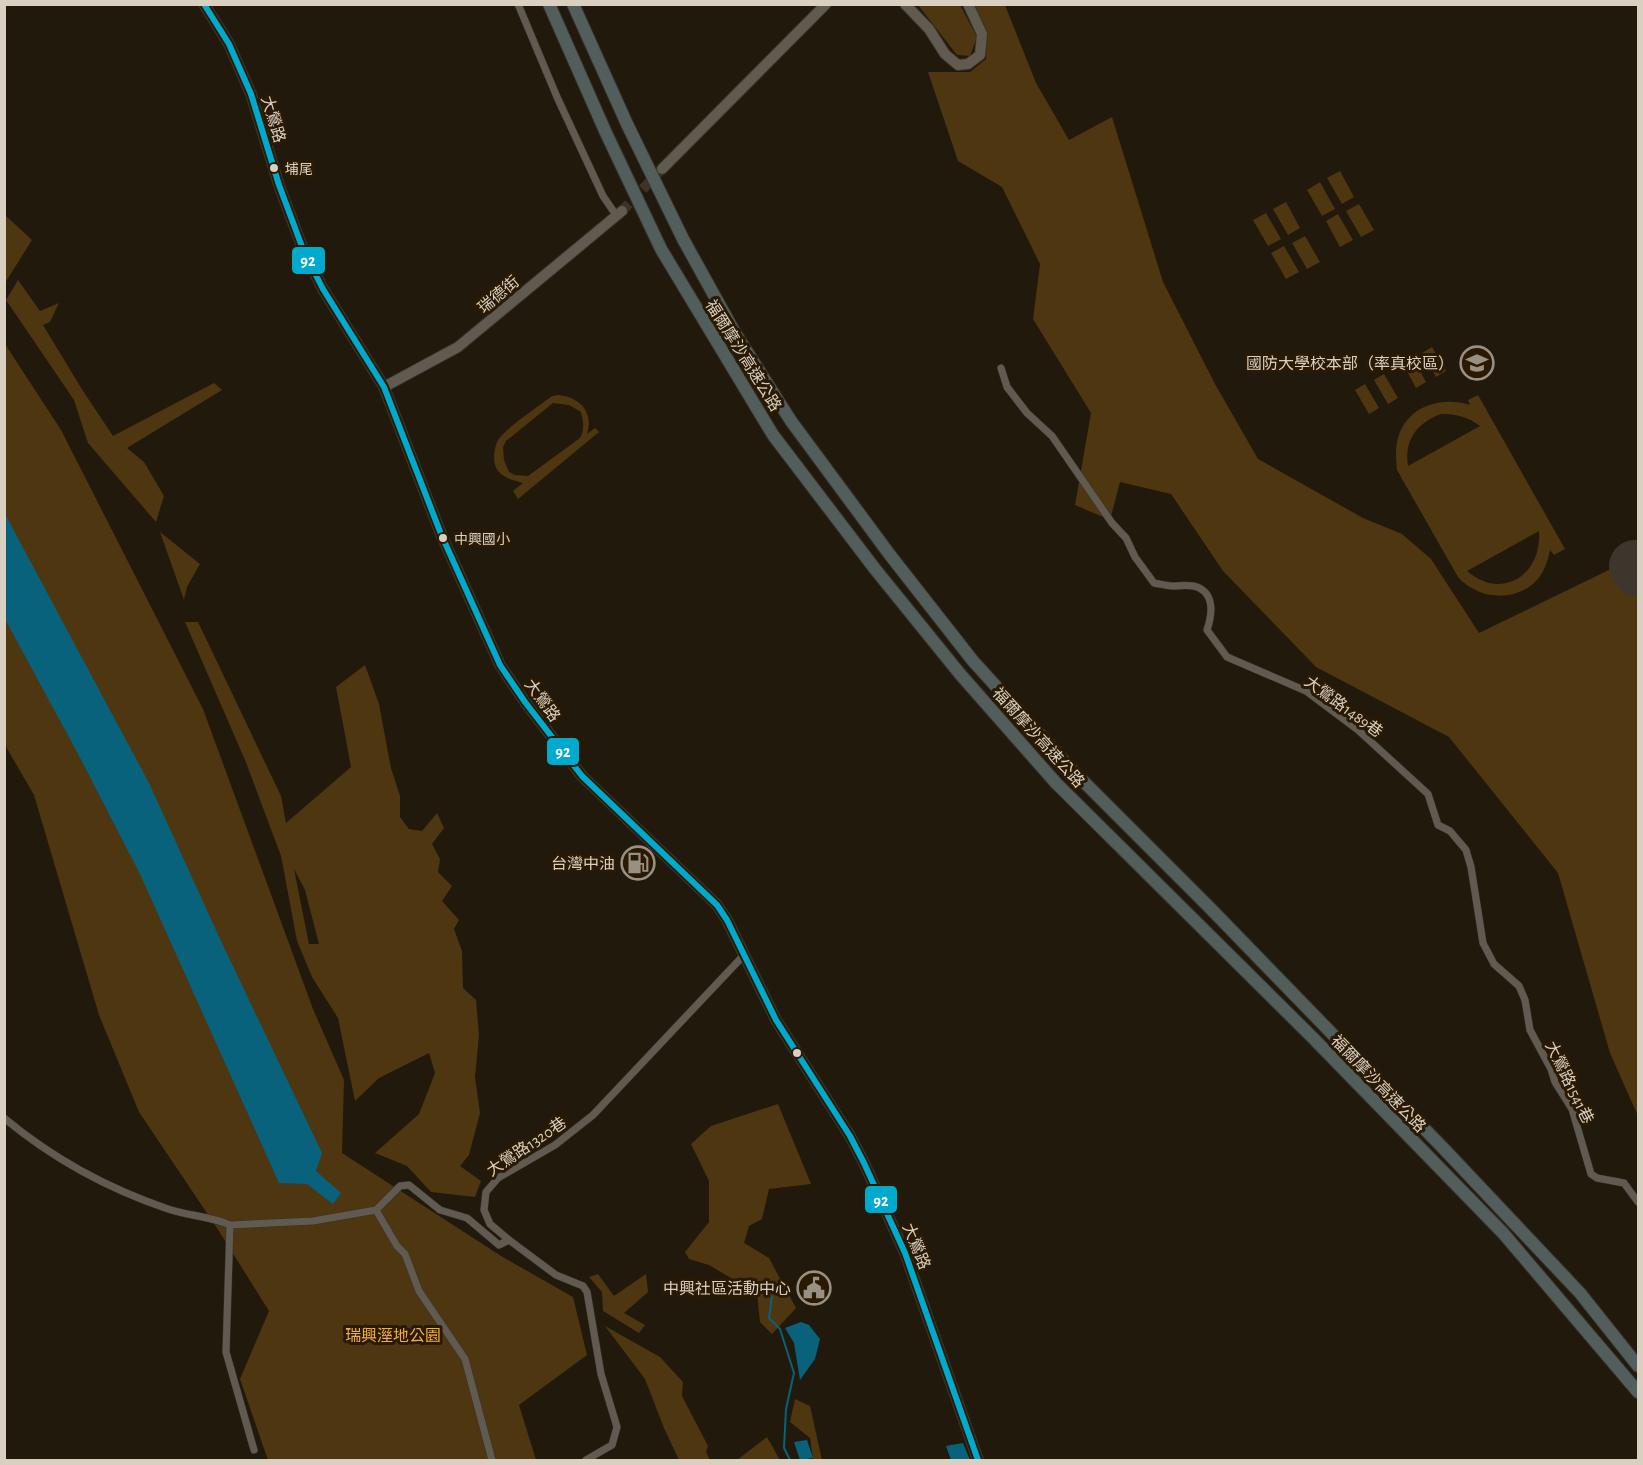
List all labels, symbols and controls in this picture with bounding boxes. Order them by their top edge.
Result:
street label: 大鶯路 [258,94,289,145]
place label: 埔尾 [285,161,313,177]
marker: 埔尾 [268,162,280,174]
line badge: 92 [291,246,326,275]
text: 92 [300,253,316,269]
street label: 瑞德街 [474,272,522,316]
street label: 福爾摩沙高速公路 [702,296,785,414]
school or university icon: 國防大學校本部（率真校區） [1459,345,1495,381]
place label: 國防大學校本部（率真校區） [1246,355,1454,372]
marker: 中興國小 [437,532,449,544]
place label: 中興國小 [454,532,510,547]
street label: 大鶯路1489巷 [1301,672,1386,740]
street label: 大鶯路 [522,676,564,725]
street label: 福爾摩沙高速公路 [989,684,1088,791]
line badge: 92 [546,737,580,766]
text: 92 [555,744,571,760]
fuel station icon: 台灣中油 [620,845,656,881]
place label: 台灣中油 [551,855,615,872]
street label: 福爾摩沙高速公路 [1328,1031,1429,1135]
street label: 大鶯路1541巷 [1542,1038,1597,1126]
unlabelled marker [791,1047,803,1059]
street label: 大鶯路1320巷 [483,1114,569,1179]
line badge: 92 [864,1185,898,1214]
text: 92 [873,1193,889,1209]
street label: 大鶯路 [900,1221,933,1272]
public building icon: 中興社區活動中心 [796,1270,832,1306]
place label: 中興社區活動中心 [663,1280,791,1297]
park label: 瑞興溼地公園 [345,1327,441,1344]

